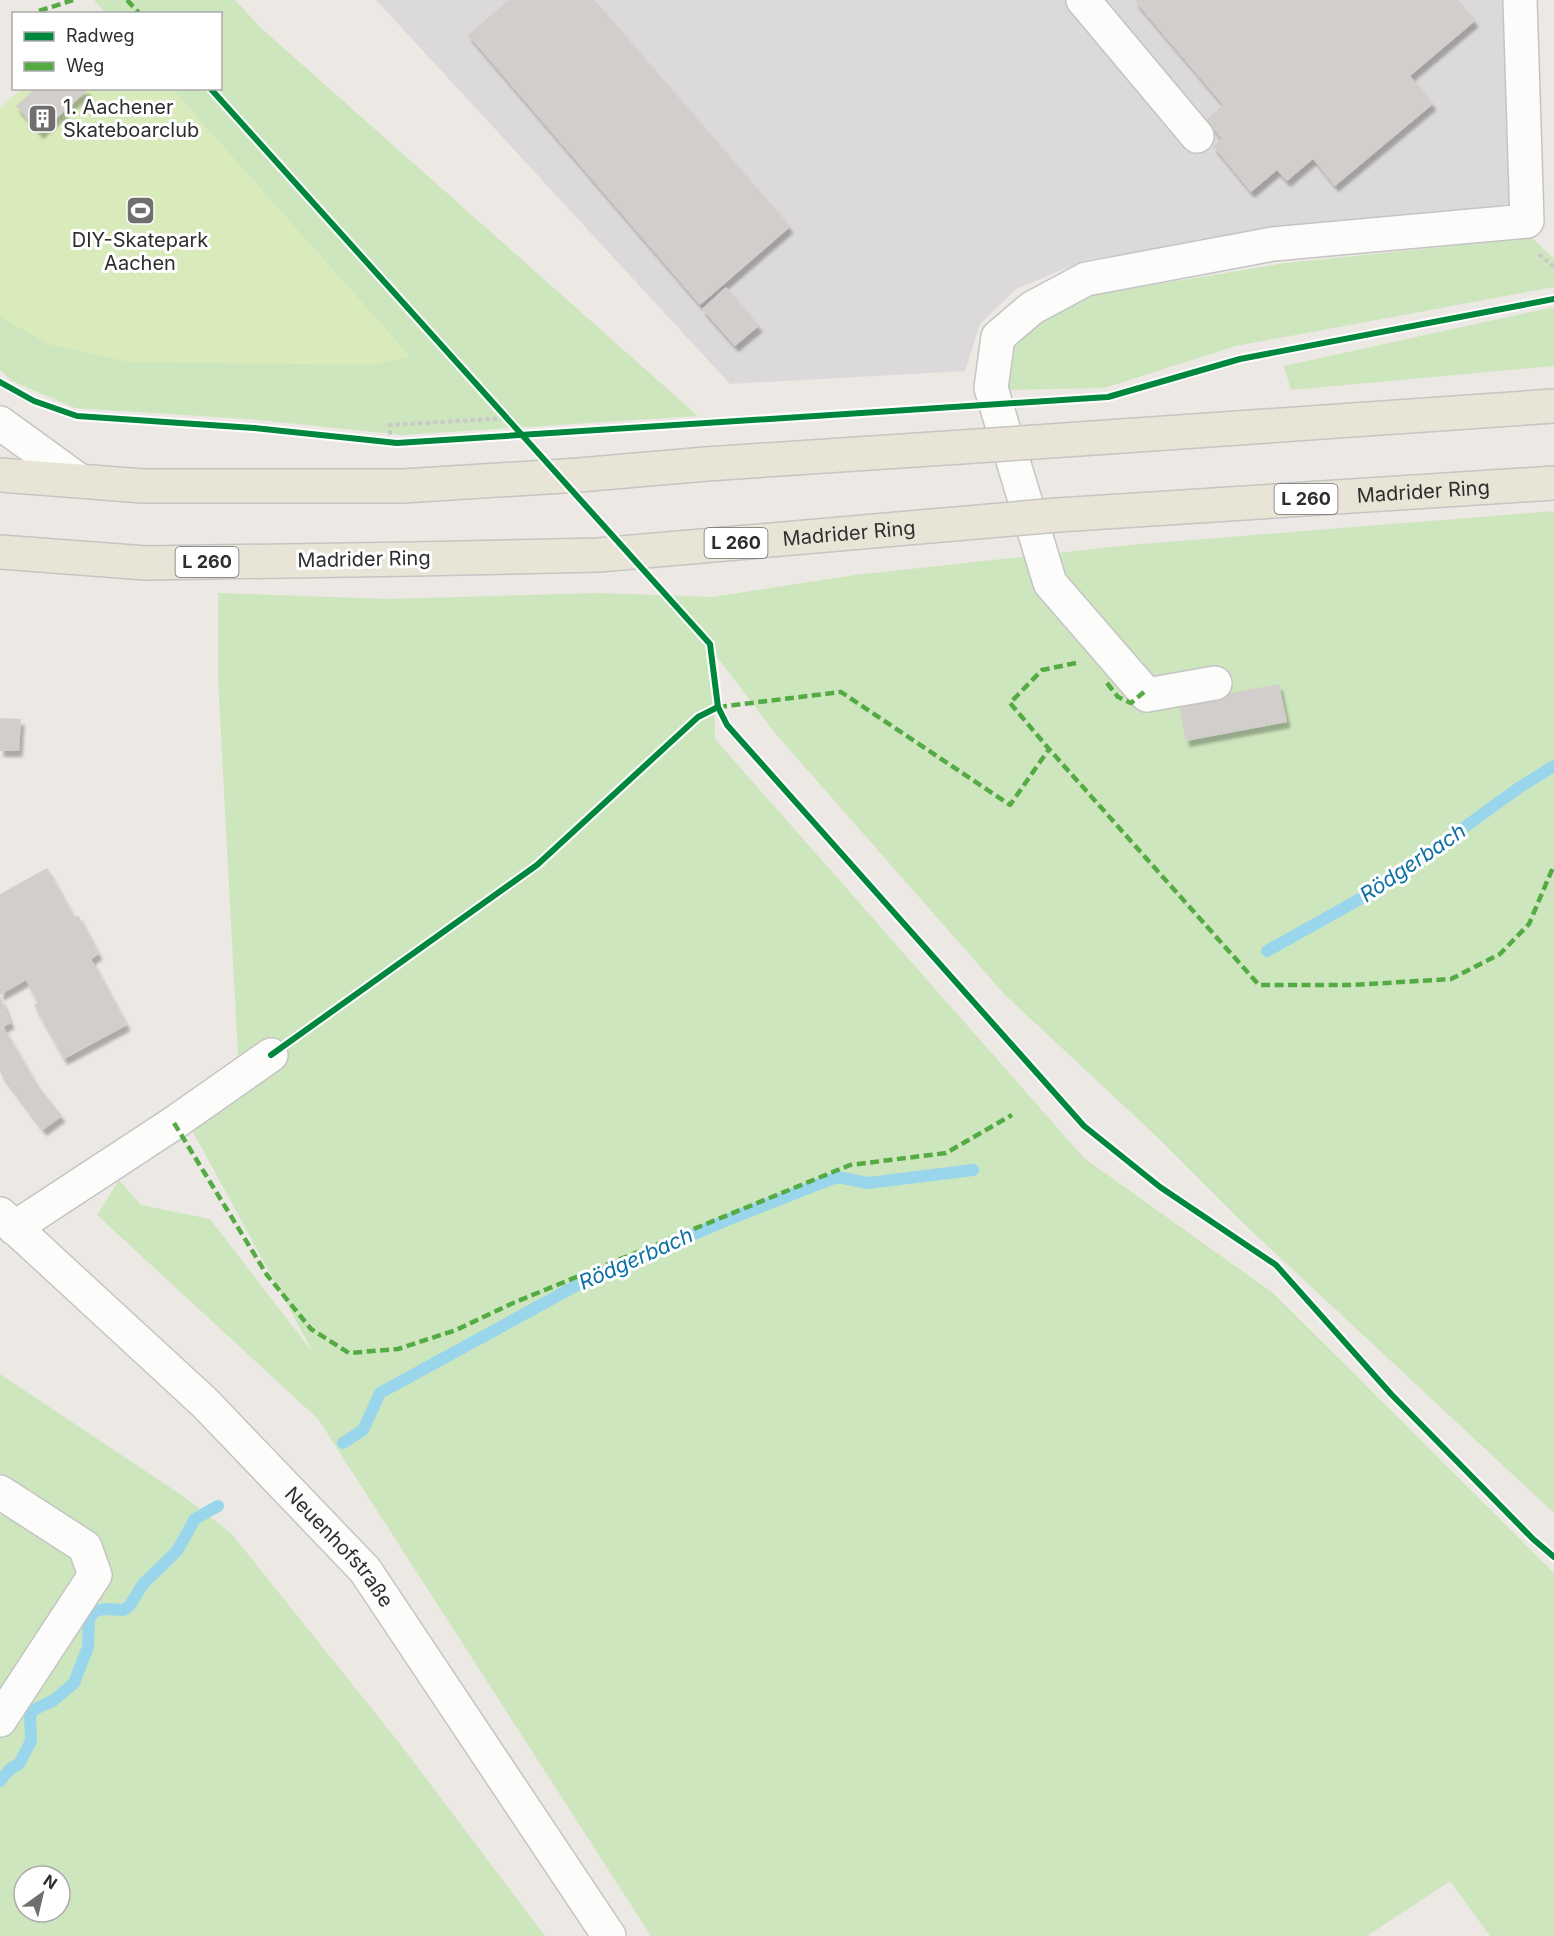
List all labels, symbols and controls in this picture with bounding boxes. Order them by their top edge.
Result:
legend [12,12,222,90]
text: Radweg [66,25,135,46]
text: Weg [66,55,104,76]
place label: 1. Aachener Skateboarclub [63,95,199,142]
building icon: 1. Aachener Skateboarclub [26,103,58,135]
sports icon: DIY-Skatepark Aachen [124,194,156,226]
place label: DIY-Skatepark Aachen [72,228,208,275]
street label: Madrider Ring [1356,475,1490,508]
road number: L 260 [1274,484,1338,514]
street label: Madrider Ring [782,515,916,551]
road number: L 260 [704,528,768,558]
street label: Madrider Ring [297,546,431,572]
road number: L 260 [176,547,238,577]
water label: Rödgerbach [1355,818,1470,907]
water label: Rödgerbach [575,1222,697,1295]
street label: Neuenhofstraße [280,1482,398,1612]
north arrow [12,1864,72,1924]
text: N [40,1870,61,1893]

